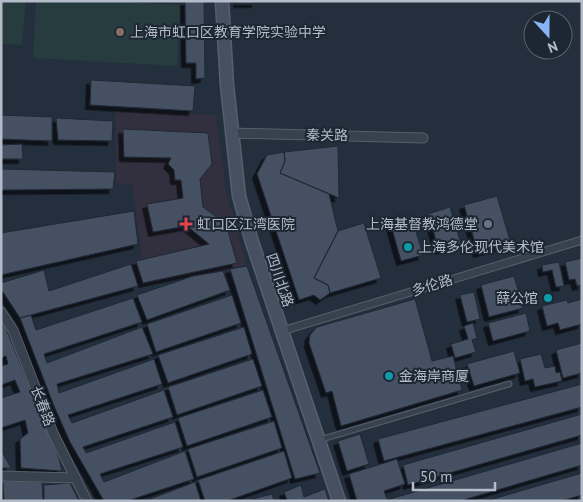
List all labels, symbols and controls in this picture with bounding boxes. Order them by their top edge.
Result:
north arrow [523,10,573,60]
place label: 上海市虹口区教育学院实验中学 [130,23,326,41]
marker: 上海市虹口区教育学院实验中学 [114,26,126,38]
text: N [545,37,560,57]
street label: 秦关路 [306,126,348,144]
place label: 虹口区江湾医院 [197,215,295,233]
place label: 上海基督教鸿德堂 [366,215,478,233]
marker: 虹口区江湾医院 [179,217,193,231]
marker: 上海基督教鸿德堂 [482,218,494,230]
place label: 上海多伦现代美术馆 [418,238,544,256]
marker: 上海多伦现代美术馆 [402,241,414,253]
street label: 四川北路 [262,251,298,309]
street label: 多伦路 [409,270,455,300]
place label: 薛公馆 [496,289,538,307]
marker: 薛公馆 [542,292,554,304]
place label: 金海岸商厦 [399,367,469,385]
marker: 金海岸商厦 [383,370,395,382]
street label: 长春路 [27,383,59,429]
scale bar [413,460,496,492]
text: 50 m [420,467,453,486]

